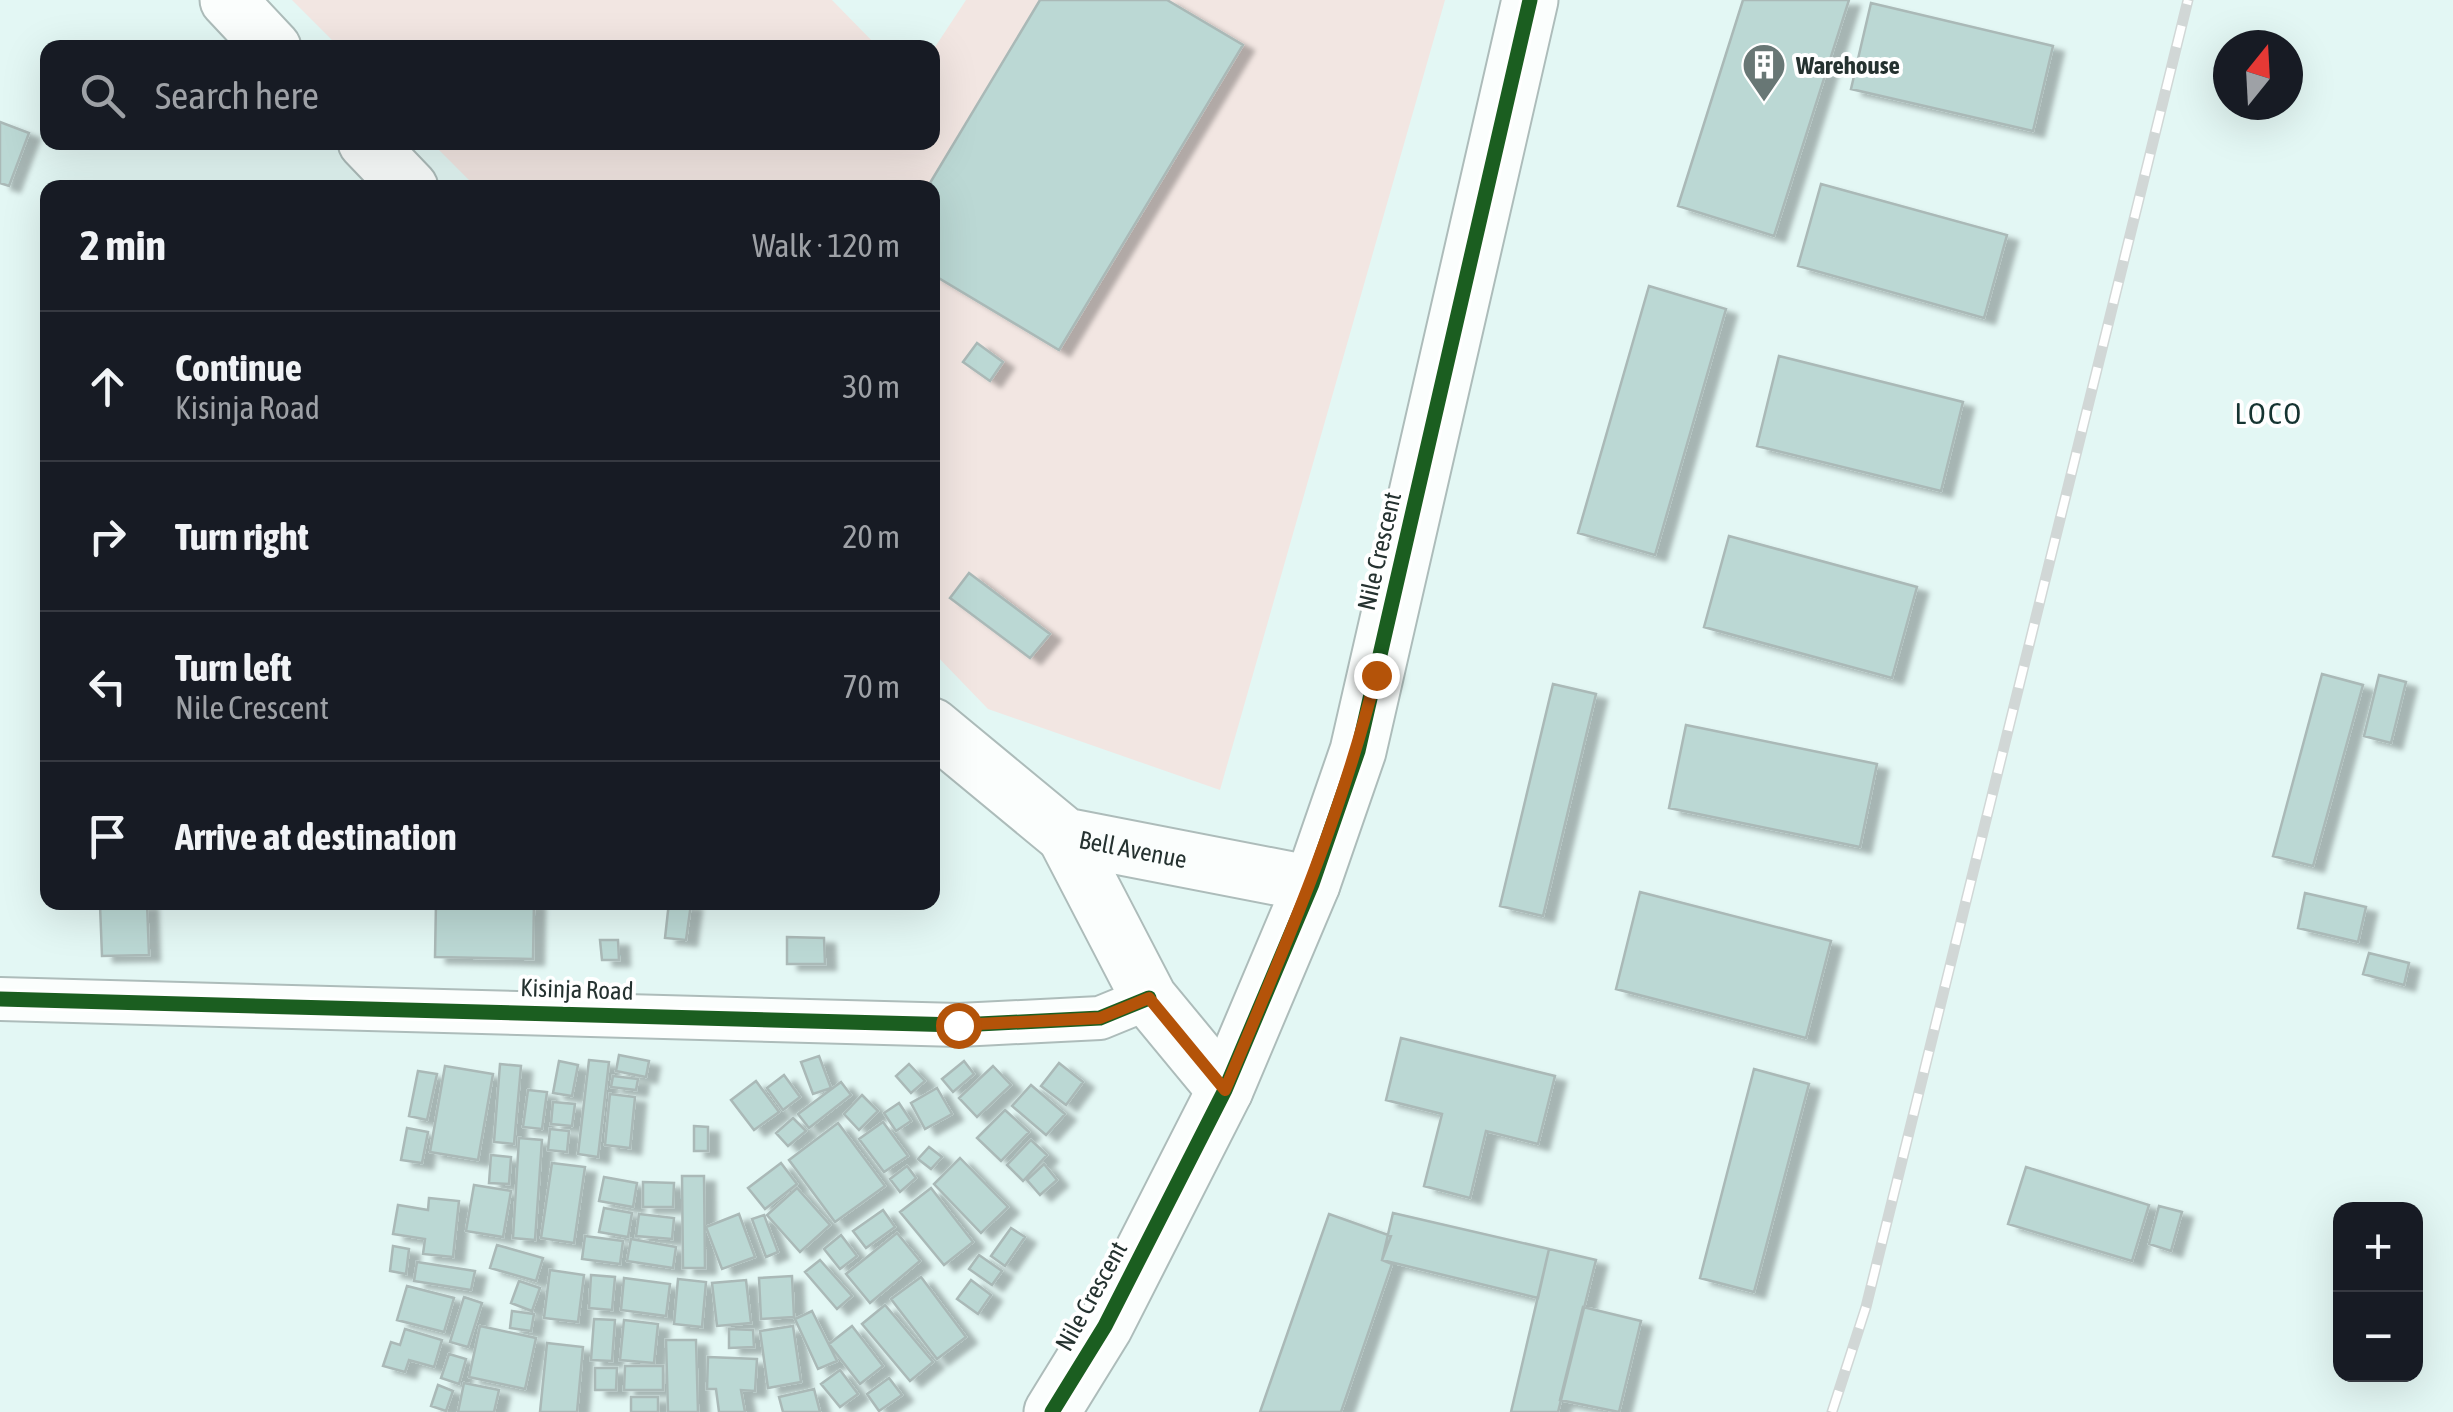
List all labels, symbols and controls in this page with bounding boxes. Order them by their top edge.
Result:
north arrow [2213,30,2303,120]
search box [40,40,940,150]
building icon: Warehouse [1741,42,1787,103]
place label: Warehouse [1795,51,1900,79]
icon: search [75,68,130,123]
text: Search here [155,74,319,117]
text: 2 min [80,221,166,269]
text: Walk · 120 m [752,227,900,264]
text: Continue [175,346,302,389]
icon: ahead [80,359,135,414]
text: 30 m [842,368,900,405]
text: Kisinja Road [175,389,320,426]
district label: LOCO [2235,396,2303,430]
street label: Nile Crescent [1352,489,1406,613]
icon: right [80,509,135,564]
text: Turn right [175,515,309,558]
text: 20 m [842,518,900,555]
text: Turn left [175,646,291,689]
route end [1354,653,1400,699]
icon: left [80,659,135,714]
text: 70 m [842,668,900,705]
text: Nile Crescent [175,689,329,726]
icon: arrive [80,809,135,864]
text: Arrive at destination [175,815,457,858]
street label: Bell Avenue [1077,825,1189,873]
street label: Kisinja Road [520,973,634,1005]
route start [936,1003,982,1049]
map controls [2333,1202,2423,1382]
button: + [2333,1202,2423,1292]
street label: Nile Crescent [1050,1237,1132,1355]
button: − [2333,1292,2423,1382]

